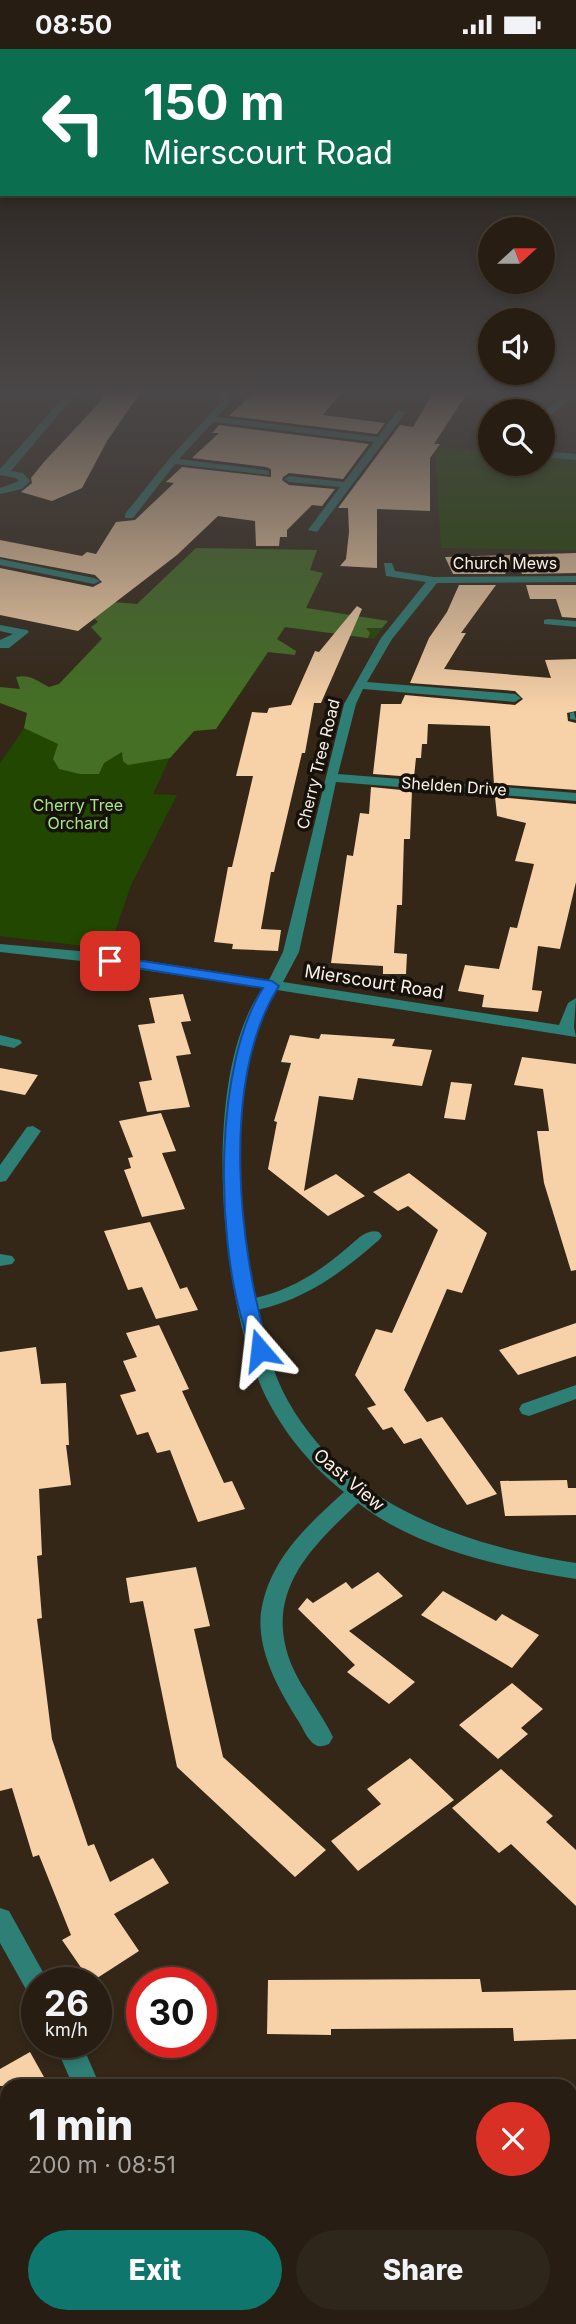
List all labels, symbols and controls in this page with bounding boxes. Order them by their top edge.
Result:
text: 08:50 [35,9,112,40]
text: 150 m [143,73,285,132]
icon: left [28,77,119,168]
text: Mierscourt Road [143,133,393,172]
north arrow [478,217,555,294]
map controls [478,217,555,476]
button: sound [478,308,555,385]
button: search [478,399,555,476]
street label: Church Mews [453,553,557,573]
street label: Cherry Tree Road [292,697,344,831]
street label: Shelden Drive [401,772,507,800]
park label: Cherry Tree Orchard [33,795,123,833]
pin [80,931,140,991]
icon: arrive [91,942,129,980]
street label: Mierscourt Road [303,960,445,1003]
position arrow [223,1313,297,1387]
street label: Oast View [310,1444,389,1515]
speed limit sign: 30 [126,1967,217,2058]
text: 26 [44,1982,89,2024]
text: km/h [45,2019,88,2040]
text: 1 min [28,2099,133,2150]
button: close [476,2102,550,2176]
text: 200 m · 08:51 [28,2151,176,2179]
button: Exit [28,2230,282,2310]
button: Share [296,2230,550,2310]

